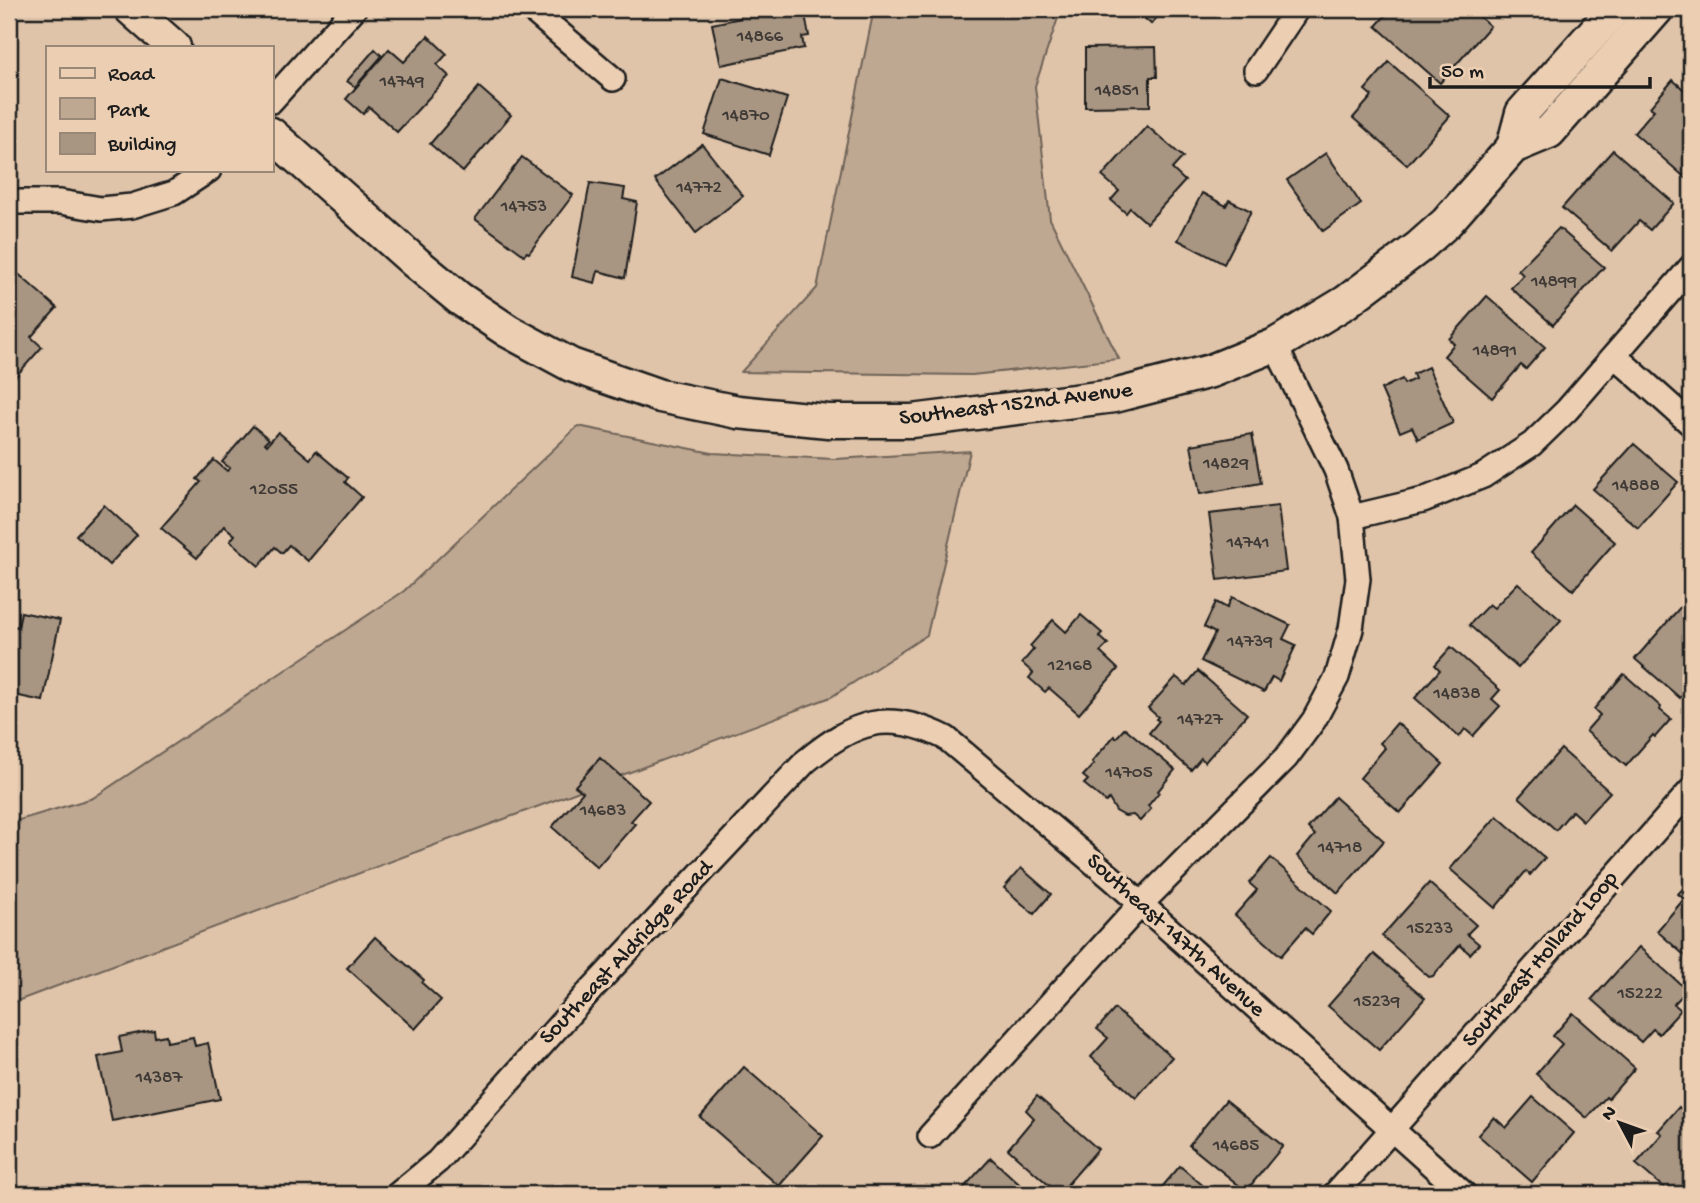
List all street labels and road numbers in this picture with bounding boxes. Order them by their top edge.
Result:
street label: Southeast 152nd Avenue [898,377,1135,433]
street label: Southeast 147th Avenue [1080,848,1271,1024]
street label: Southeast Aldridge Road [534,854,721,1051]
street label: Southeast Holland Loop [1457,866,1625,1054]

